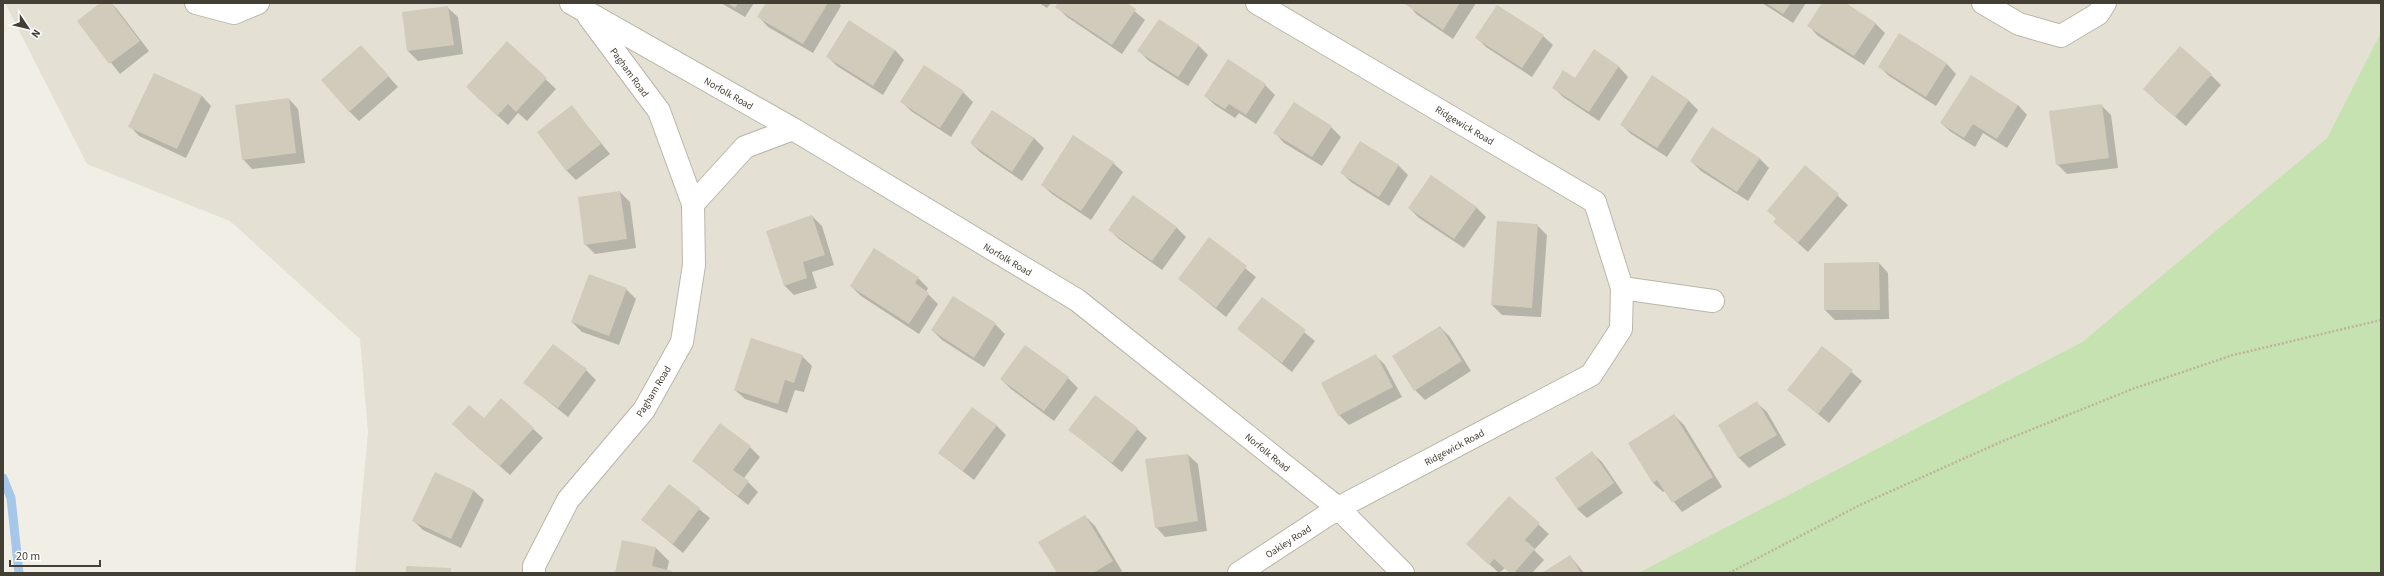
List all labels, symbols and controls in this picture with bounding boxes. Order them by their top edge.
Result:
north arrow [8,8,48,48]
text: N [28,26,44,41]
street label: Pagham Road [607,45,652,100]
street label: Norfolk Road [701,74,756,114]
street label: Ridgewick Road [1432,103,1496,149]
street label: Norfolk Road [980,240,1034,280]
street label: Pagham Road [633,363,675,420]
street label: Ridgewick Road [1422,426,1487,470]
street label: Norfolk Road [1242,430,1293,475]
street label: Oakley Road [1263,522,1314,562]
scale bar [10,542,100,568]
text: 20 m [16,548,40,565]

